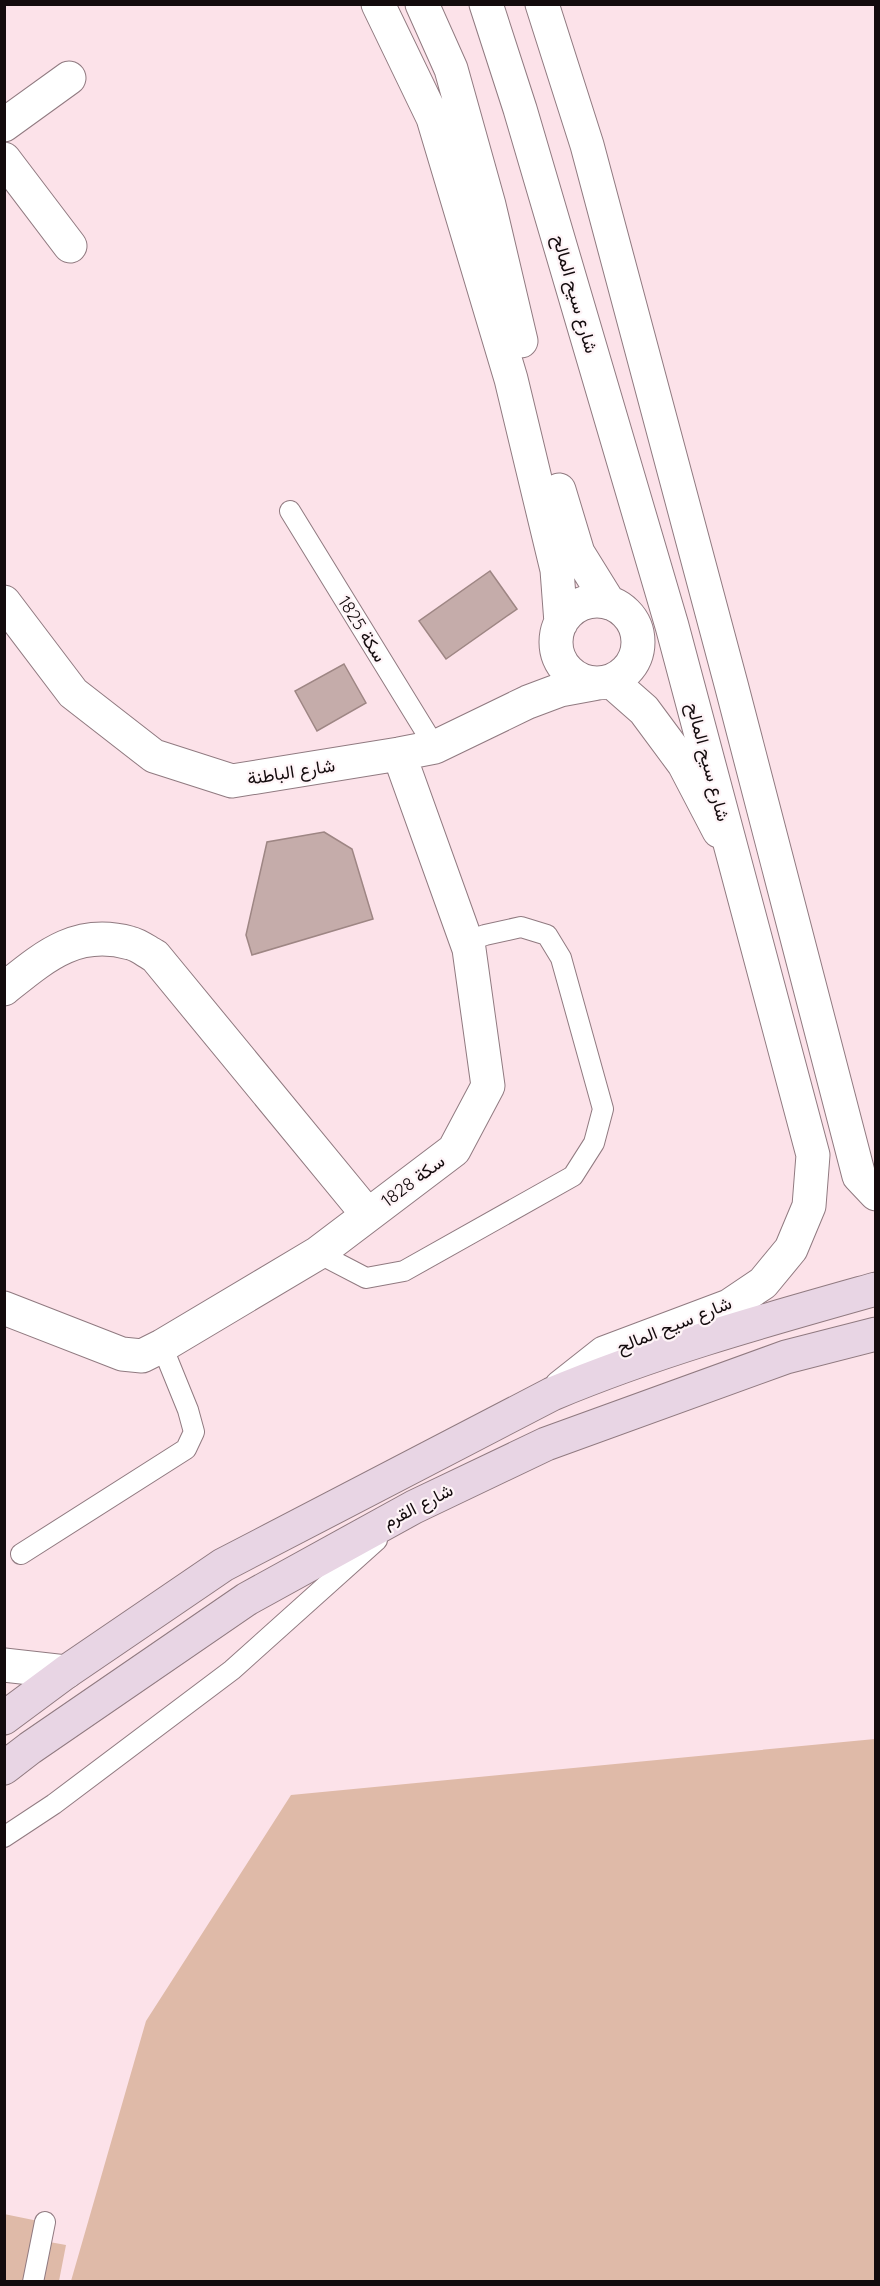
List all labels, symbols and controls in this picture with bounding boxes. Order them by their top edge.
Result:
street label: شارع سيح المالح [547,232,603,356]
street label: سكة 1825 [333,591,392,666]
street label: شارع سيح المالح [681,700,735,824]
street label: شارع الباطنة [245,753,337,791]
street label: سكة 1828 [376,1149,449,1212]
street label: شارع سيح المالح [613,1291,735,1359]
street label: شارع القرم [379,1478,457,1534]

